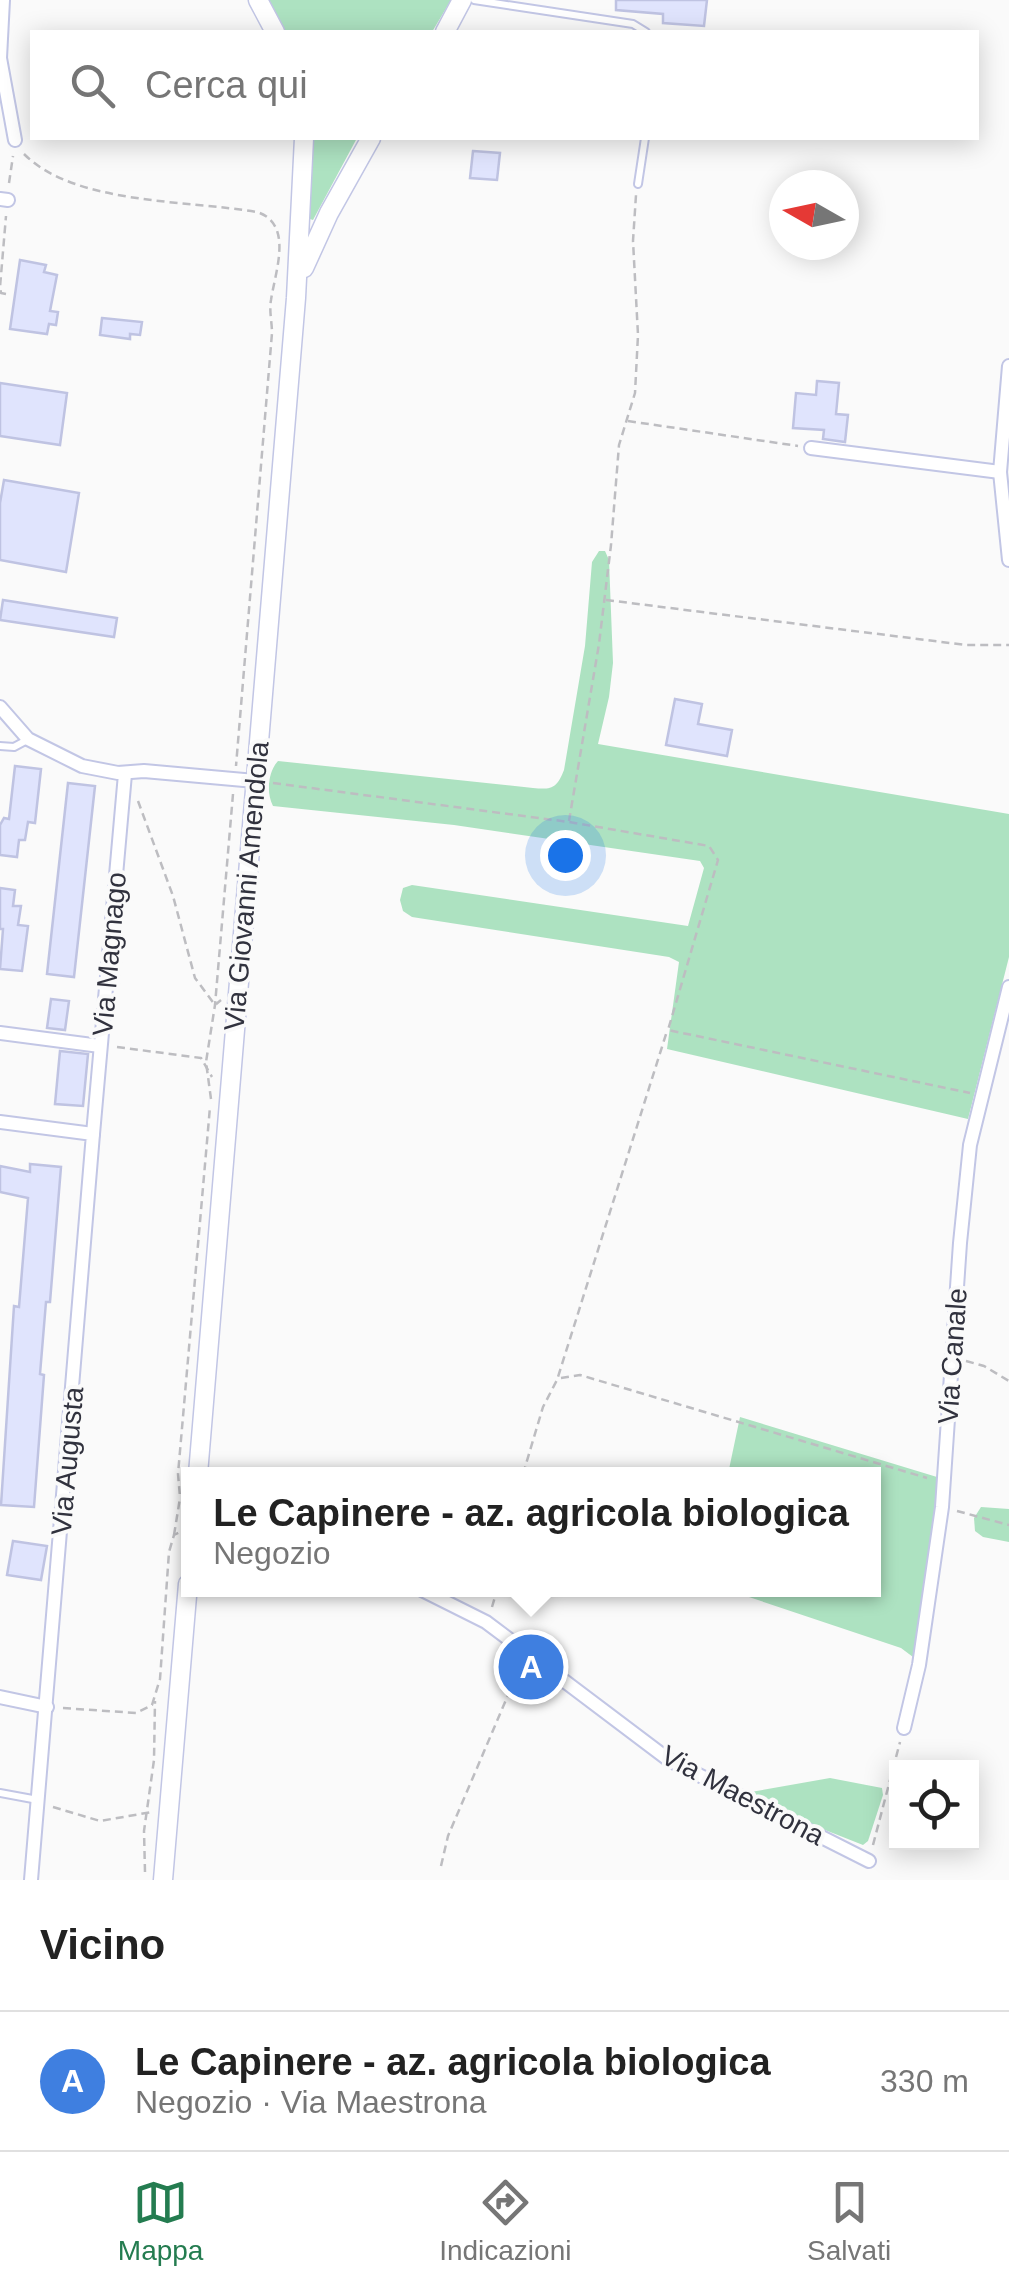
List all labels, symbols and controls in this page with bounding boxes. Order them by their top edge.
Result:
search box [30,30,979,140]
icon: search [65,58,120,113]
text: Cerca qui [145,64,308,106]
north arrow [769,170,859,260]
street label: Via Giovanni Amendola [218,740,275,1032]
your location [540,830,591,881]
street label: Via Magnago [87,871,132,1037]
street label: Via Canale [932,1287,973,1425]
street label: Via Augusta [46,1385,89,1537]
popup [181,1467,881,1597]
text: Le Capinere - az. agricola biologica [213,1492,849,1534]
text: Negozio [213,1535,331,1571]
pin: A [498,1630,564,1704]
street label: Via Maestrona [656,1739,830,1852]
map controls [889,1760,979,1850]
button: locate [889,1760,979,1850]
text: Vicino [40,1921,165,1968]
text: Le Capinere - az. agricola biologica [135,2041,771,2083]
text: A [61,2063,84,2099]
text: 330 m [880,2063,969,2099]
text: Negozio · Via Maestrona [135,2084,487,2120]
tab: Mappa [118,2175,203,2267]
tab: Indicazioni [439,2175,571,2267]
tab: Salvati [807,2175,891,2267]

